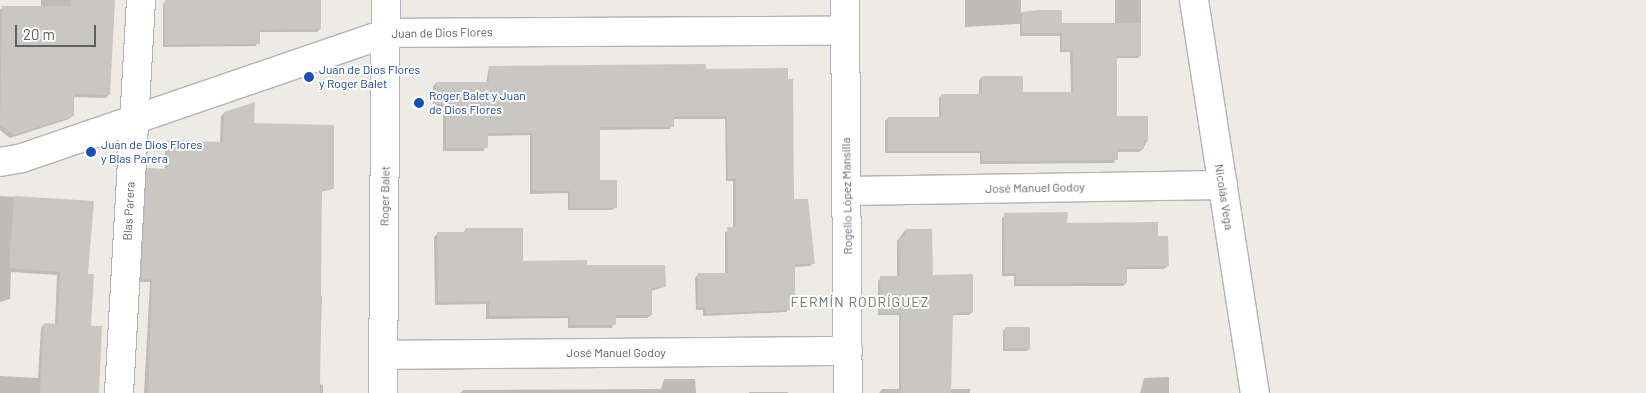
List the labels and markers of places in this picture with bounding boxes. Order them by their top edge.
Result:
place label: Juan de Dios Flores y Roger Balet [319,63,420,91]
marker: Juan de Dios Flores y Roger Balet [303,71,315,83]
place label: Roger Balet y Juan de Dios Flores [429,89,526,117]
marker: Roger Balet y Juan de Dios Flores [413,97,425,109]
place label: Juan de Dios Flores y Blas Parera [101,138,202,166]
marker: Juan de Dios Flores y Blas Parera [85,146,97,158]

